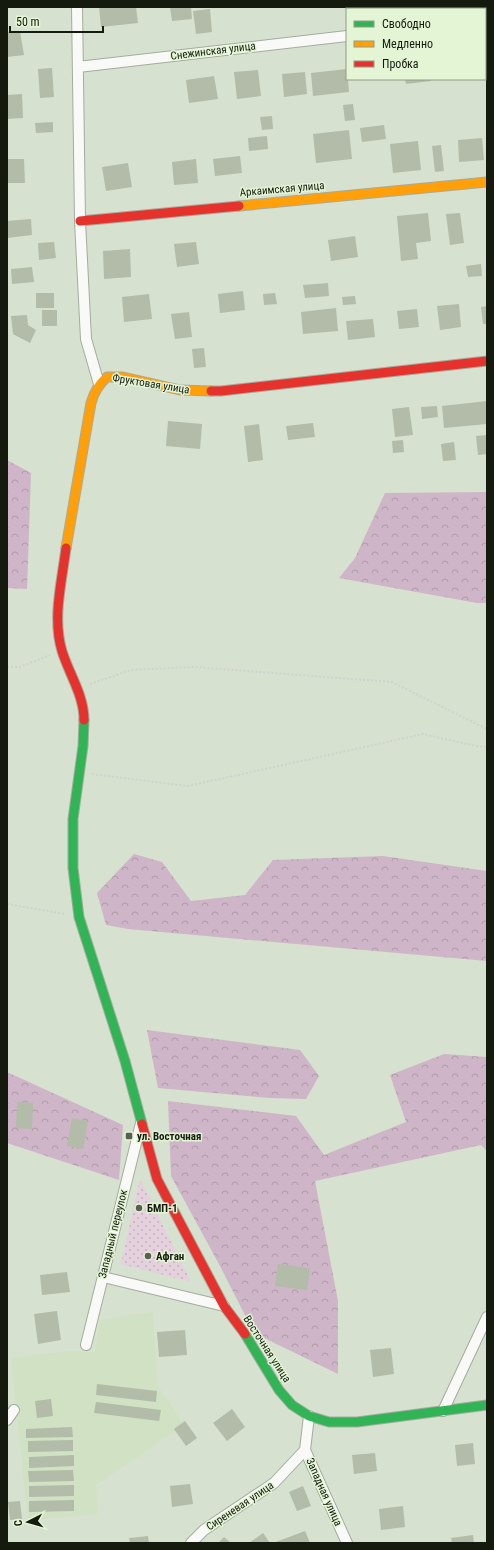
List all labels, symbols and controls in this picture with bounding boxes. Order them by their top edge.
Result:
scale bar [10,8,103,34]
legend [346,8,486,80]
text: 50 m [16,15,40,29]
text: Свободно [382,17,431,31]
text: Медленно [382,37,433,51]
street label: Снежинская улица [170,39,256,63]
text: Пробка [382,57,419,71]
street label: Аркаимская улица [239,179,325,199]
street label: Фруктовая улица [112,371,190,397]
place label: ул. Восточная [137,1130,201,1143]
marker: ул. Восточная [124,1131,134,1141]
street label: Западный переулок [96,1188,130,1280]
place label: БМП-1 [147,1202,178,1215]
marker: БМП-1 [134,1203,144,1213]
place label: Афган [156,1250,184,1263]
marker: Афган [143,1251,153,1261]
street label: Восточная улица [241,1313,293,1385]
street label: Западная улица [303,1456,345,1528]
street label: Сиреневая улица [204,1479,276,1533]
north arrow [8,1502,48,1542]
text: С [12,1519,25,1527]

